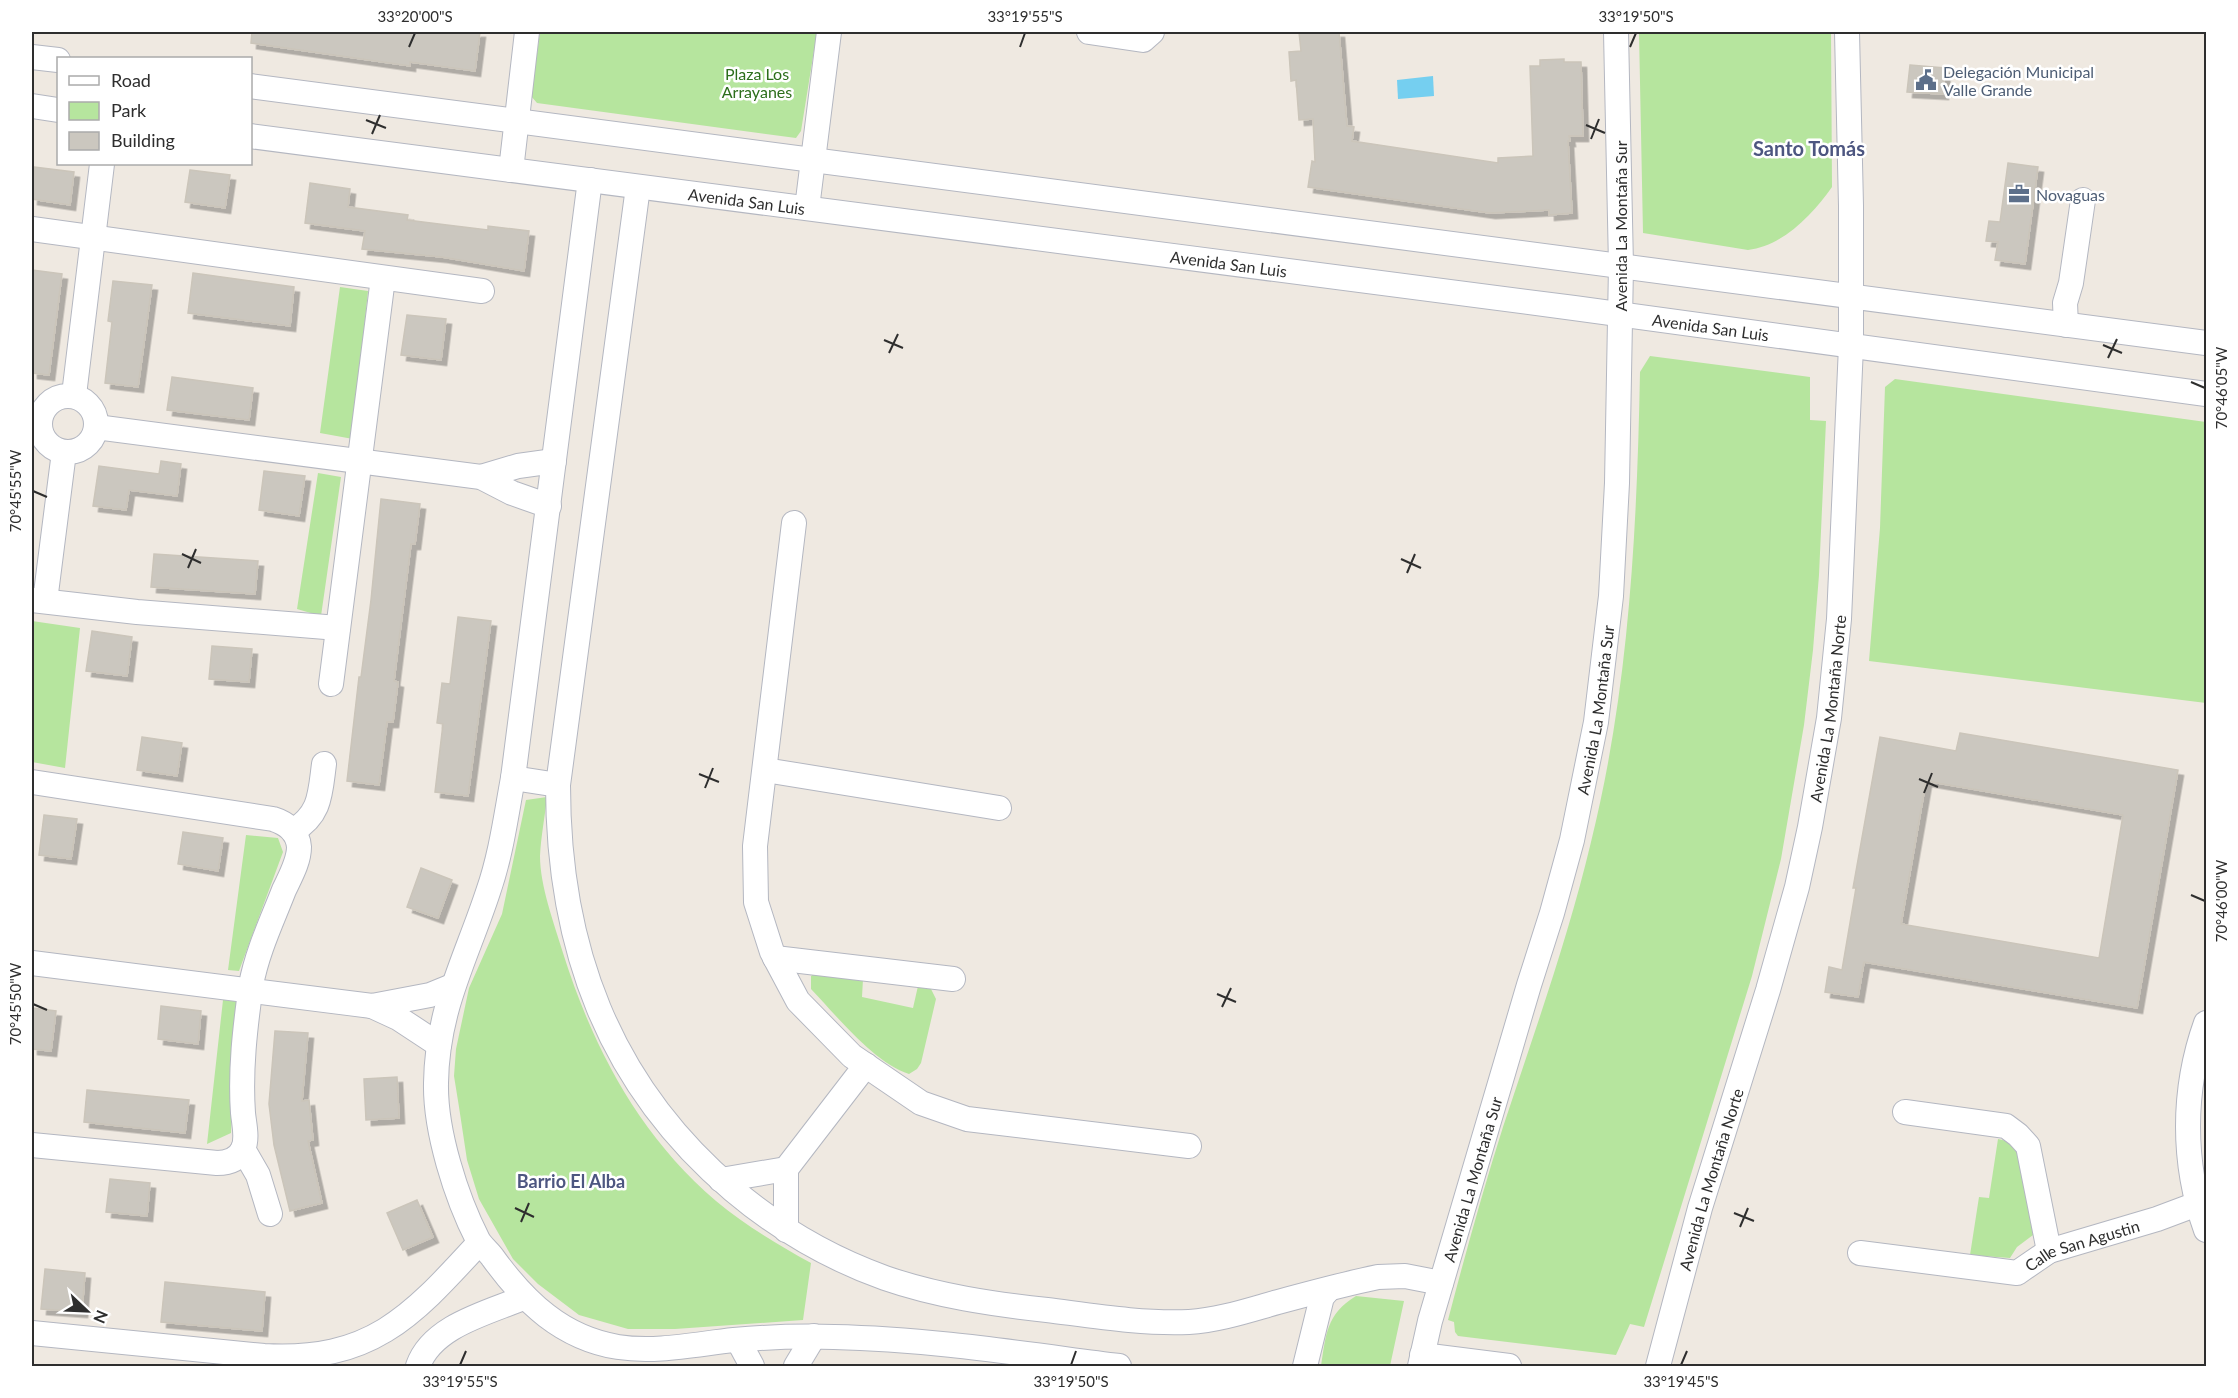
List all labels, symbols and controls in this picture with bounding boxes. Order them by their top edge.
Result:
text: 33°20'00"S [377,7,453,25]
text: 33°19'55"S [987,7,1063,25]
text: 33°19'50"S [1598,7,1674,25]
legend [57,57,252,165]
place label: Delegación Municipal Valle Grande [1943,62,2094,99]
park label: Plaza Los Arrayanes [722,64,792,101]
public building icon: Delegación Municipal Valle Grande [1914,68,1938,92]
text: Road [111,69,151,91]
text: Park [111,99,147,121]
text: Building [111,129,175,151]
district label: Santo Tomás [1753,136,1865,160]
street label: Avenida La Montaña Sur [1611,140,1630,312]
office icon: Novaguas [2007,182,2031,206]
street label: Avenida San Luis [687,184,806,218]
place label: Novaguas [2036,185,2105,204]
street label: Avenida San Luis [1169,246,1288,280]
street label: Avenida San Luis [1651,309,1770,344]
text: 70°46'05"W [2212,346,2230,429]
text: 70°45'55"W [6,449,24,532]
street label: Avenida La Montaña Norte [1805,614,1849,804]
street label: Avenida La Montaña Sur [1572,624,1617,796]
text: 70°46'00"W [2212,859,2230,942]
text: 70°45'50"W [6,962,24,1045]
street label: Avenida La Montaña Norte [1674,1086,1746,1272]
street label: Avenida La Montaña Sur [1438,1094,1505,1264]
district label: Barrio El Alba [517,1170,625,1192]
street label: Calle San Agustin [2021,1215,2142,1275]
north arrow [57,1281,117,1341]
text: N [90,1308,112,1326]
text: 33°19'55"S [422,1372,498,1390]
text: 33°19'50"S [1033,1372,1109,1390]
text: 33°19'45"S [1643,1372,1719,1390]

